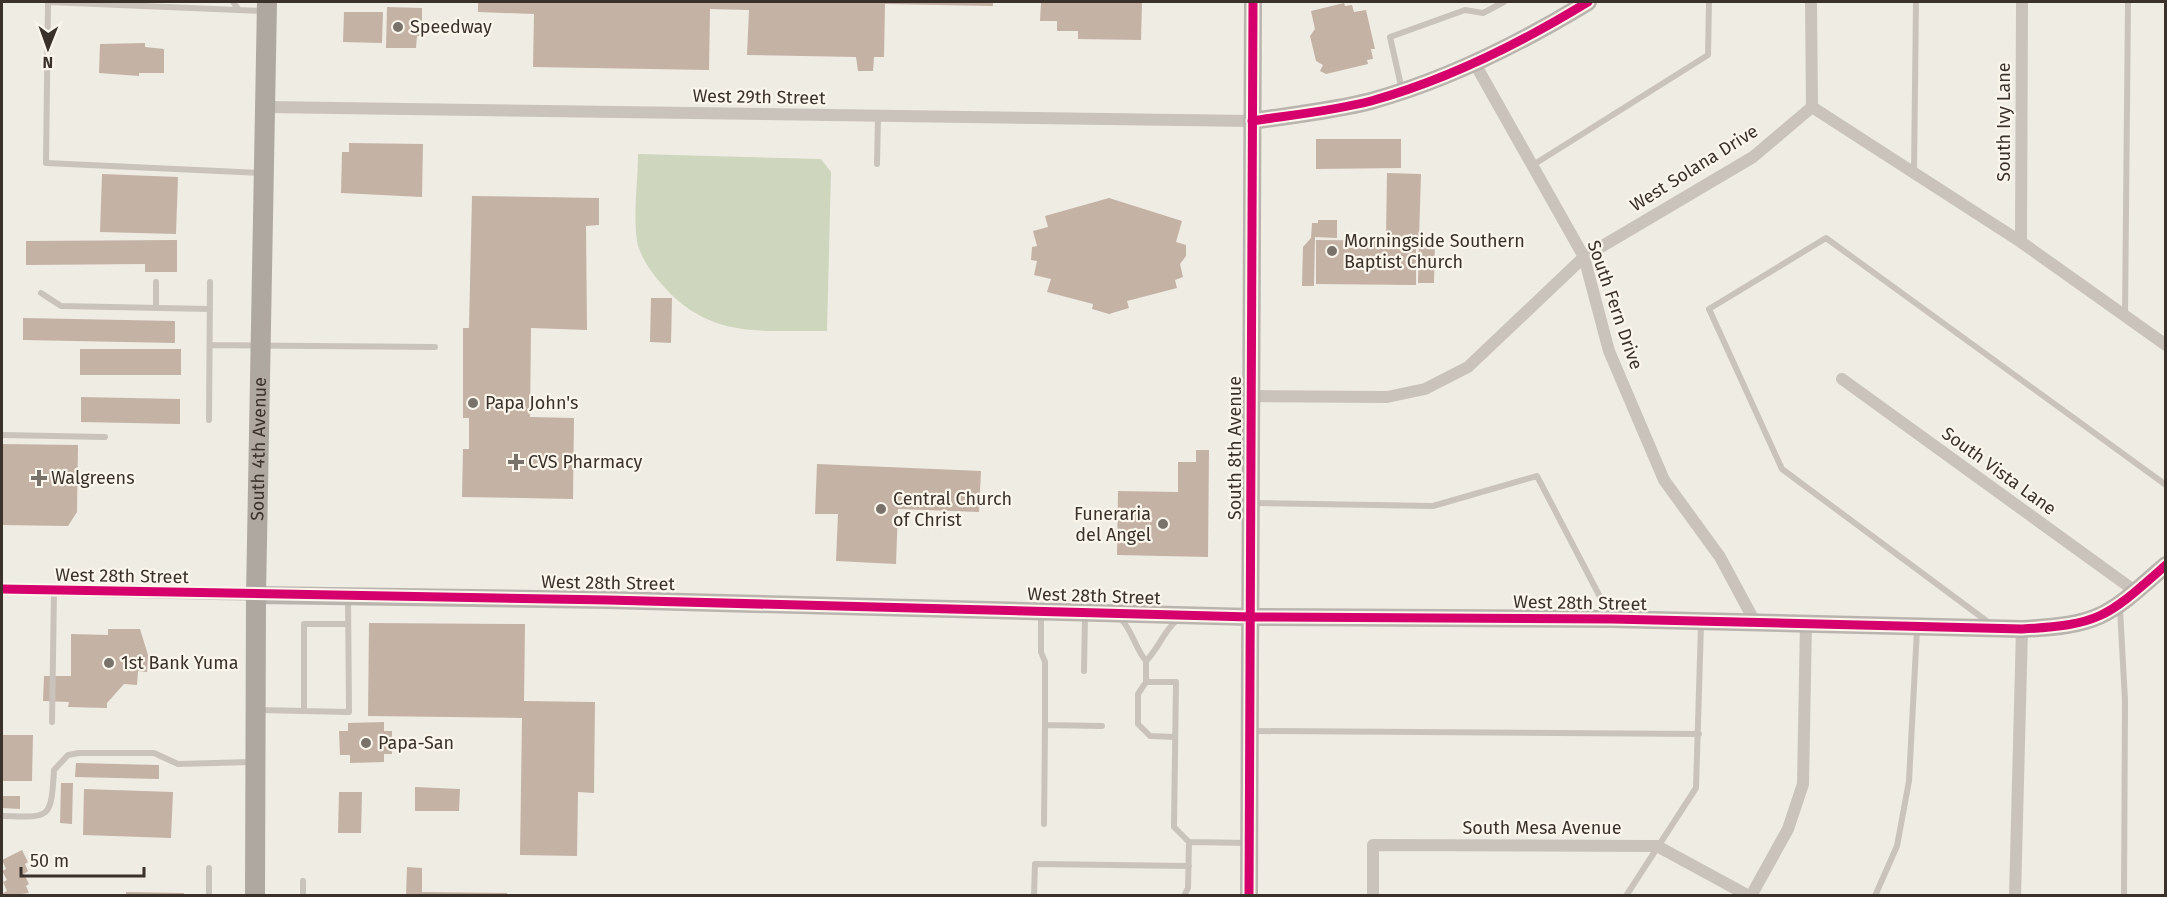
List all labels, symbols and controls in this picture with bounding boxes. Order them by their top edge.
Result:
place label: Speedway [410,16,492,38]
north arrow [18,18,78,78]
marker: Speedway [391,20,405,34]
text: N [42,53,53,72]
street label: South Ivy Lane [1993,62,2015,182]
street label: West 29th Street [692,85,826,109]
street label: West Solana Drive [1626,120,1762,216]
place label: Morningside Southern Baptist Church [1344,230,1525,273]
street label: South Fern Drive [1583,238,1647,372]
marker: Morningside Southern Baptist Church [1325,244,1339,258]
street label: South 8th Avenue [1224,376,1246,520]
street label: South 4th Avenue [246,377,271,521]
place label: Papa John's [485,392,578,414]
marker: Papa John's [466,396,480,410]
street label: South Vista Lane [1938,422,2060,520]
place label: CVS Pharmacy [528,451,643,473]
marker: CVS Pharmacy [509,455,523,469]
place label: Walgreens [51,467,135,489]
marker: Walgreens [32,471,46,485]
place label: Central Church of Christ [893,488,1012,531]
marker: Central Church of Christ [874,502,888,516]
place label: Funeraria del Angel [1074,503,1151,546]
marker: Funeraria del Angel [1156,517,1170,531]
street label: West 28th Street [55,564,190,588]
street label: West 28th Street [541,571,676,595]
street label: West 28th Street [1027,583,1162,609]
street label: West 28th Street [1513,591,1648,615]
place label: 1st Bank Yuma [121,652,238,674]
marker: 1st Bank Yuma [102,656,116,670]
place label: Papa-San [378,732,454,754]
marker: Papa-San [359,736,373,750]
street label: South Mesa Avenue [1463,817,1621,839]
scale bar [21,840,144,878]
text: 50 m [30,850,69,872]

